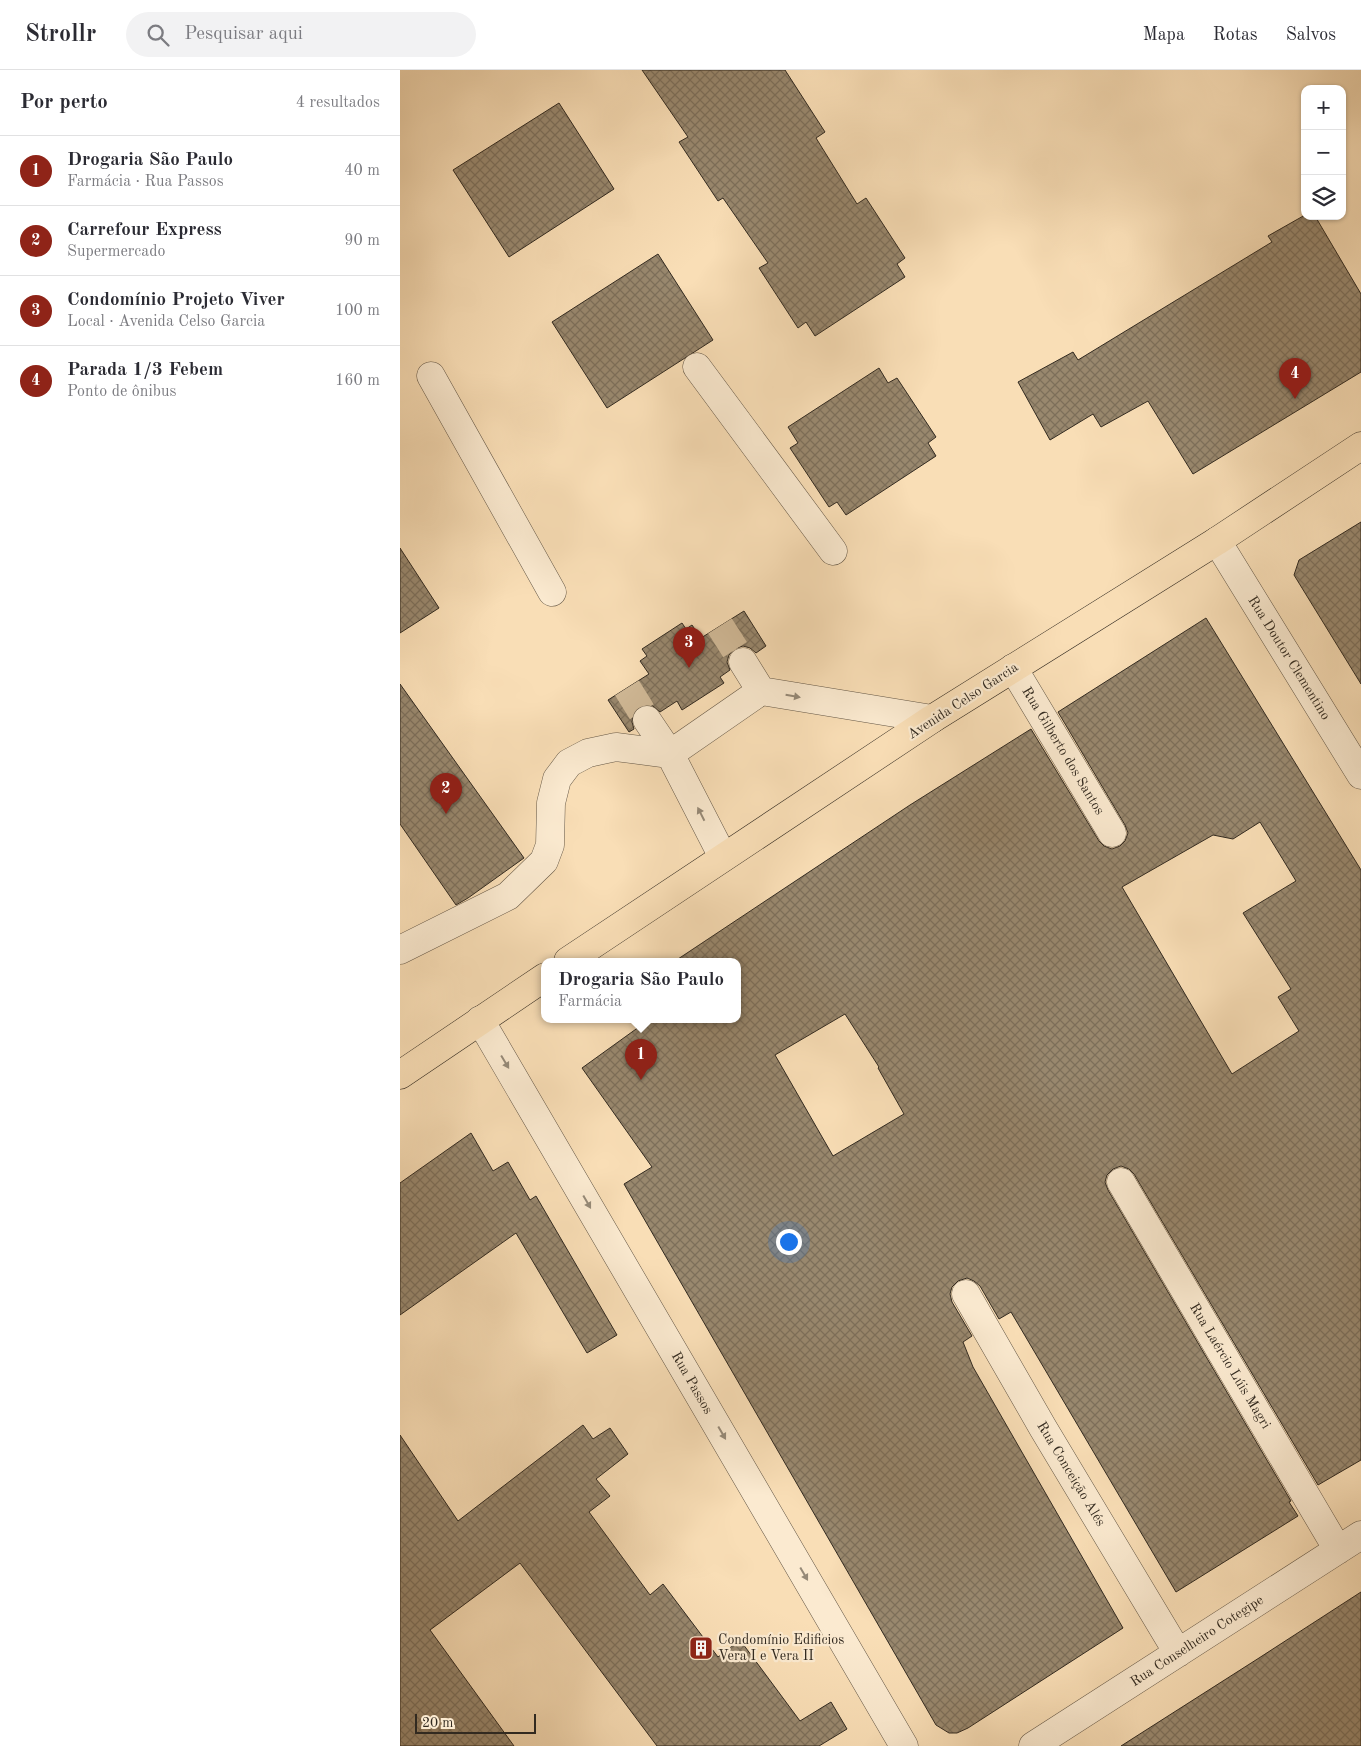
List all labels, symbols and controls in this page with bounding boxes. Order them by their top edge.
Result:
search box [126,12,476,57]
icon: search [144,21,172,49]
text: Strollr [25,23,96,47]
text: Pesquisar aqui [184,25,303,44]
text: Mapa [1143,26,1185,44]
text: Rotas [1213,26,1258,44]
text: Salvos [1286,26,1336,44]
map controls [1301,85,1346,220]
button: + [1301,85,1346,130]
text: Por perto [20,92,108,113]
text: 4 resultados [296,95,380,111]
button: − [1301,130,1346,175]
text: Drogaria São Paulo [67,151,233,170]
text: 1 [31,163,41,179]
text: 40 m [344,163,380,179]
text: Farmácia · Rua Passos [67,174,224,190]
button: layers [1301,175,1346,220]
text: Carrefour Express [67,221,222,240]
text: 2 [31,233,41,249]
text: 90 m [344,233,380,249]
text: Supermercado [67,244,165,260]
text: Condomínio Projeto Viver [67,291,285,310]
text: 3 [31,303,41,319]
text: 100 m [335,303,380,319]
text: Local · Avenida Celso Garcia [67,314,265,330]
pin: 4 [1279,358,1311,399]
text: Parada 1/3 Febem [67,361,223,380]
text: 4 [31,373,41,389]
text: 160 m [335,373,380,389]
text: Ponto de ônibus [67,384,176,400]
street label: Rua Doutor Clementino [1245,594,1333,722]
pin: 3 [673,627,705,668]
street label: Avenida Celso Garcia [905,660,1021,742]
street label: Rua Gilberto dos Santos [1019,685,1107,817]
one-way arrow [785,693,801,701]
pin: 2 [430,773,462,814]
one-way arrow [697,807,705,821]
popup [541,958,741,1023]
text: Drogaria São Paulo [558,971,724,990]
text: Farmácia [558,994,622,1010]
pin: 1 [625,1039,657,1080]
one-way arrow [500,1055,509,1068]
one-way arrow [583,1196,592,1209]
your location [776,1229,802,1255]
street label: Rua Laércio Lúis Magri [1187,1301,1273,1431]
street label: Rua Passos [669,1349,715,1417]
street label: Rua Conceição Alés [1034,1419,1108,1529]
one-way arrow [718,1426,726,1441]
one-way arrow [799,1567,808,1580]
street label: Rua Conselheiro Cotegipe [1128,1593,1266,1689]
place label: Condomínio Edificios Vera I e Vera II [718,1633,844,1663]
building icon: Condomínio Edificios Vera I e Vera II [688,1635,714,1661]
scale bar [415,1711,536,1734]
text: 20 m [422,1716,453,1730]

